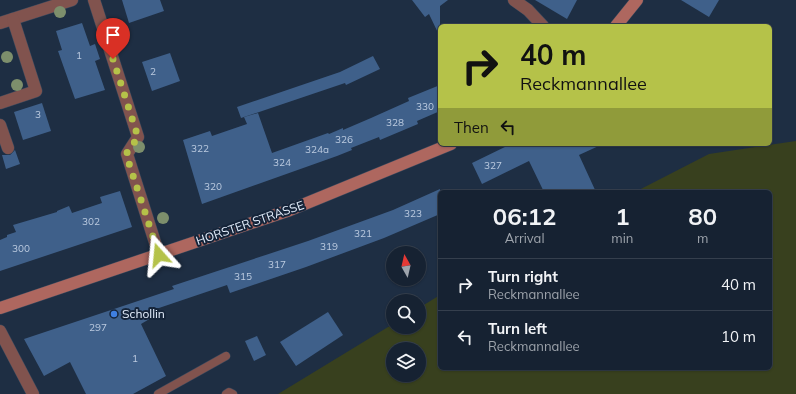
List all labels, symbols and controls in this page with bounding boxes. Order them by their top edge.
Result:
pin [96,18,130,59]
icon: arrive [102,24,124,46]
text: 40 m [520,37,586,72]
icon: right [454,40,506,92]
house number: 1 [76,49,82,62]
house number: 2 [150,65,156,78]
text: Reckmannallee [520,72,647,95]
house number: 330 [416,100,434,113]
house number: 3 [35,108,41,121]
house number: 328 [386,116,404,129]
icon: left [497,116,519,138]
text: Then [454,118,489,137]
house number: 326 [335,133,353,146]
house number: 322 [191,142,209,155]
house number: 324a [305,143,329,156]
house number: 324 [273,156,291,169]
house number: 327 [484,159,502,172]
house number: 320 [204,180,222,193]
street label: HORSTER STRASSE [194,197,306,248]
text: 06:12 [493,201,556,231]
text: 1 [615,201,630,231]
text: 80 [688,201,717,231]
house number: 323 [404,207,422,220]
house number: 302 [82,215,100,228]
house number: 321 [354,227,372,240]
text: Arrival [505,230,545,246]
text: min [611,230,633,246]
text: m [697,230,708,246]
position arrow [138,234,180,276]
house number: 319 [320,240,338,253]
house number: 300 [12,242,30,255]
north arrow [386,246,426,286]
map controls [386,246,426,382]
house number: 317 [268,258,286,271]
text: Turn right [488,267,558,286]
house number: 315 [234,270,252,283]
icon: right [454,274,476,296]
text: 40 m [721,275,756,294]
text: Reckmannallee [488,286,580,302]
button: search [386,294,426,334]
place label: Schollin [122,306,165,321]
marker: Schollin [109,309,119,319]
text: Turn left [488,319,547,338]
house number: 297 [89,321,107,334]
icon: left [454,326,476,348]
text: 10 m [721,327,756,346]
text: Reckmannallee [488,338,580,354]
button: layers [386,342,426,382]
house number: 1 [132,352,138,365]

